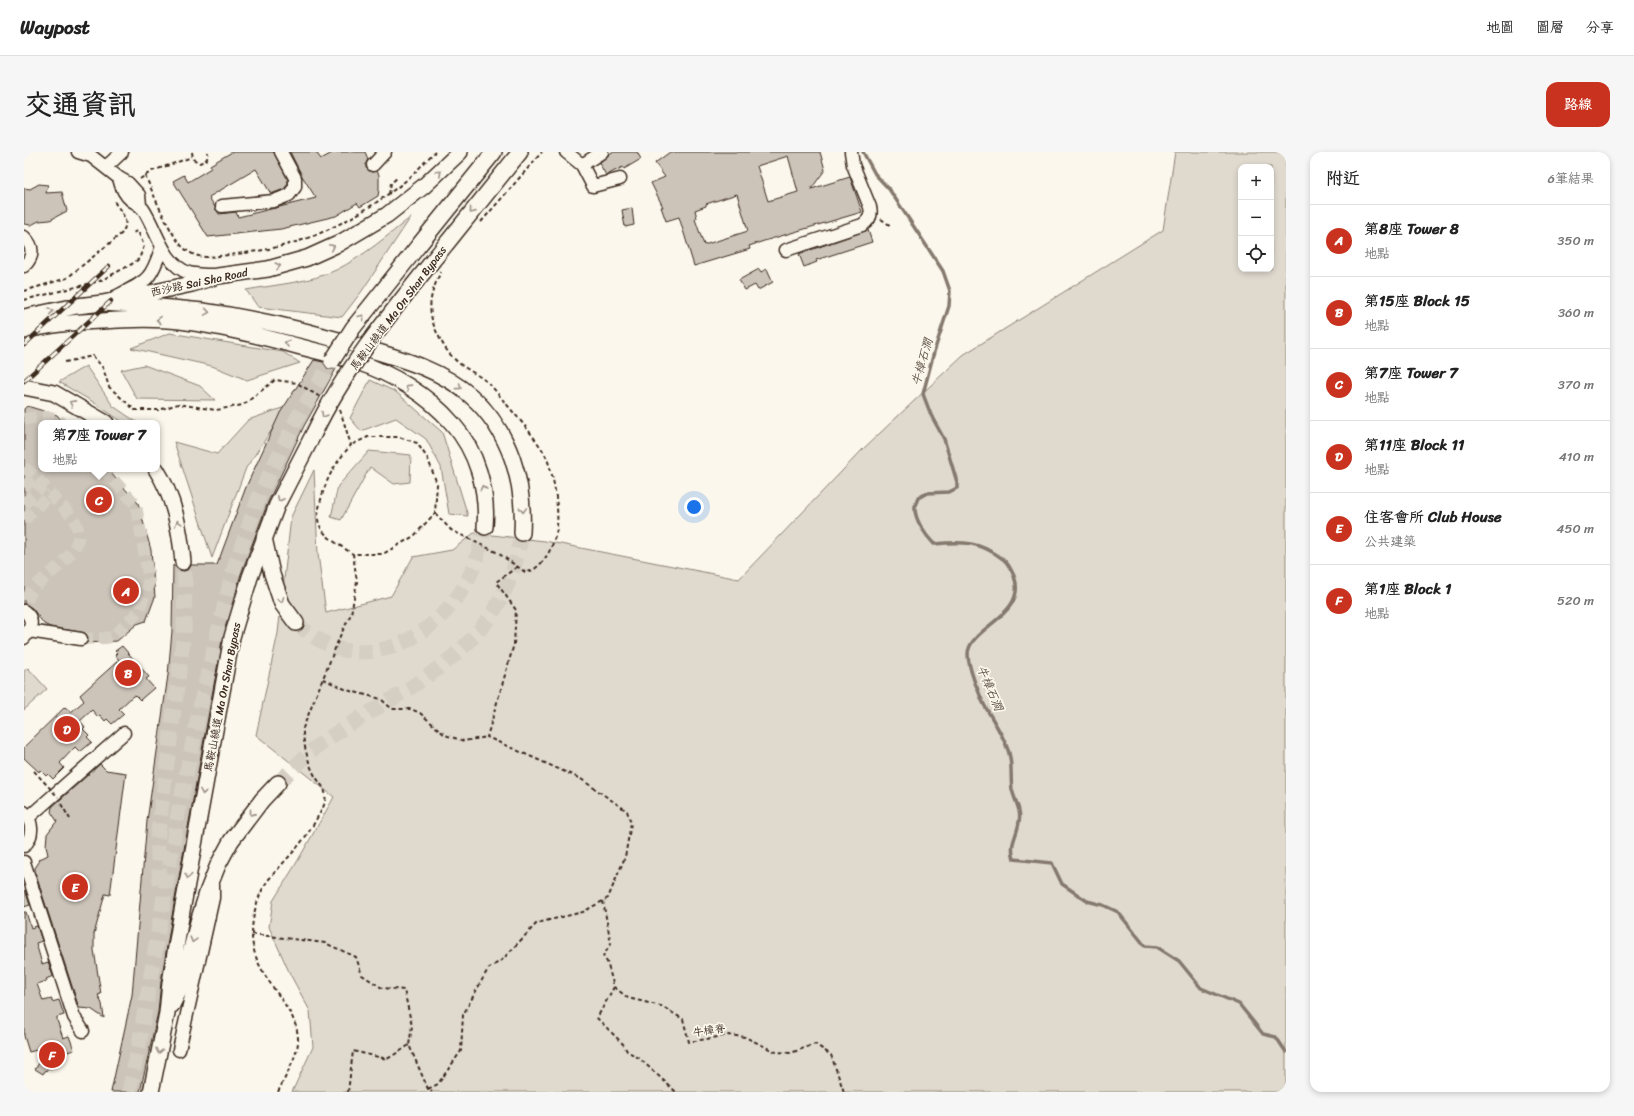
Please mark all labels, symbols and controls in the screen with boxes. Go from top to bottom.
text: Waypost [20,11,90,44]
text: 地圖 [1486,15,1514,40]
text: 圖層 [1536,15,1564,40]
text: 分享 [1586,15,1614,40]
text: 交通資訊 [24,80,136,129]
button: 路線 [1546,82,1610,127]
text: 附近 [1326,163,1360,193]
map controls [1238,164,1274,272]
button: + [1238,164,1274,200]
text: 6筆結果 [1548,167,1594,190]
one-way arrow [434,170,442,178]
button: − [1238,200,1274,236]
one-way arrow [470,207,477,214]
text: 第8座 Tower 8 [1364,216,1459,242]
text: A [1335,229,1343,252]
text: 350 m [1557,229,1594,252]
button: locate [1238,236,1274,272]
street label: 馬鞍山繞道 Ma On Shan Bypass [345,241,452,375]
text: 地點 [1364,242,1390,265]
one-way arrow [328,244,336,252]
one-way arrow [274,262,281,271]
street label: 西沙路 Sai Sha Road [149,263,251,302]
text: 第15座 Block 15 [1364,288,1470,314]
text: B [1335,301,1343,324]
text: 360 m [1558,301,1594,324]
one-way arrow [204,307,210,316]
one-way arrow [47,308,54,316]
one-way arrow [357,314,365,321]
text: 地點 [1364,314,1390,337]
one-way arrow [156,316,162,324]
water label: 牛樟石澗 [905,334,940,388]
one-way arrow [283,339,290,348]
text: 第7座 Tower 7 [1364,360,1458,386]
text: C [1335,373,1343,396]
text: 370 m [1558,373,1594,396]
one-way arrow [454,382,461,389]
one-way arrow [405,384,412,392]
text: 地點 [1364,386,1390,409]
one-way arrow [69,401,77,408]
one-way arrow [321,411,328,418]
popup [38,420,160,472]
text: 第7座 Tower 7 [52,422,146,448]
text: 第11座 Block 11 [1364,432,1464,458]
text: D [1335,445,1343,468]
text: 410 m [1559,445,1594,468]
text: 地點 [52,448,78,471]
text: 地點 [1364,458,1390,481]
pin: C [86,485,112,515]
one-way arrow [480,485,488,491]
one-way arrow [277,495,285,503]
your location [684,497,704,517]
text: 住客會所 Club House [1364,504,1502,530]
one-way arrow [519,507,527,513]
text: E [1335,517,1343,540]
text: 450 m [1556,517,1594,540]
one-way arrow [174,520,182,526]
text: 公共建築 [1364,530,1416,553]
pin: A [113,576,139,606]
text: 第1座 Block 1 [1364,576,1451,602]
text: F [1335,589,1343,612]
text: 520 m [1557,589,1594,612]
one-way arrow [276,596,285,603]
text: 地點 [1364,602,1390,625]
street label: 馬鞍山繞道 Ma On Shan Bypass [199,620,246,773]
pin: B [115,658,141,688]
water label: 牛樟石澗 [970,662,1010,716]
pin: D [54,714,80,744]
one-way arrow [200,789,208,796]
one-way arrow [250,808,257,815]
pin: E [62,872,88,902]
one-way arrow [184,873,193,879]
one-way arrow [189,936,198,943]
street label: 牛樟脊 [691,1019,727,1042]
pin: F [39,1040,65,1070]
one-way arrow [156,1048,164,1055]

